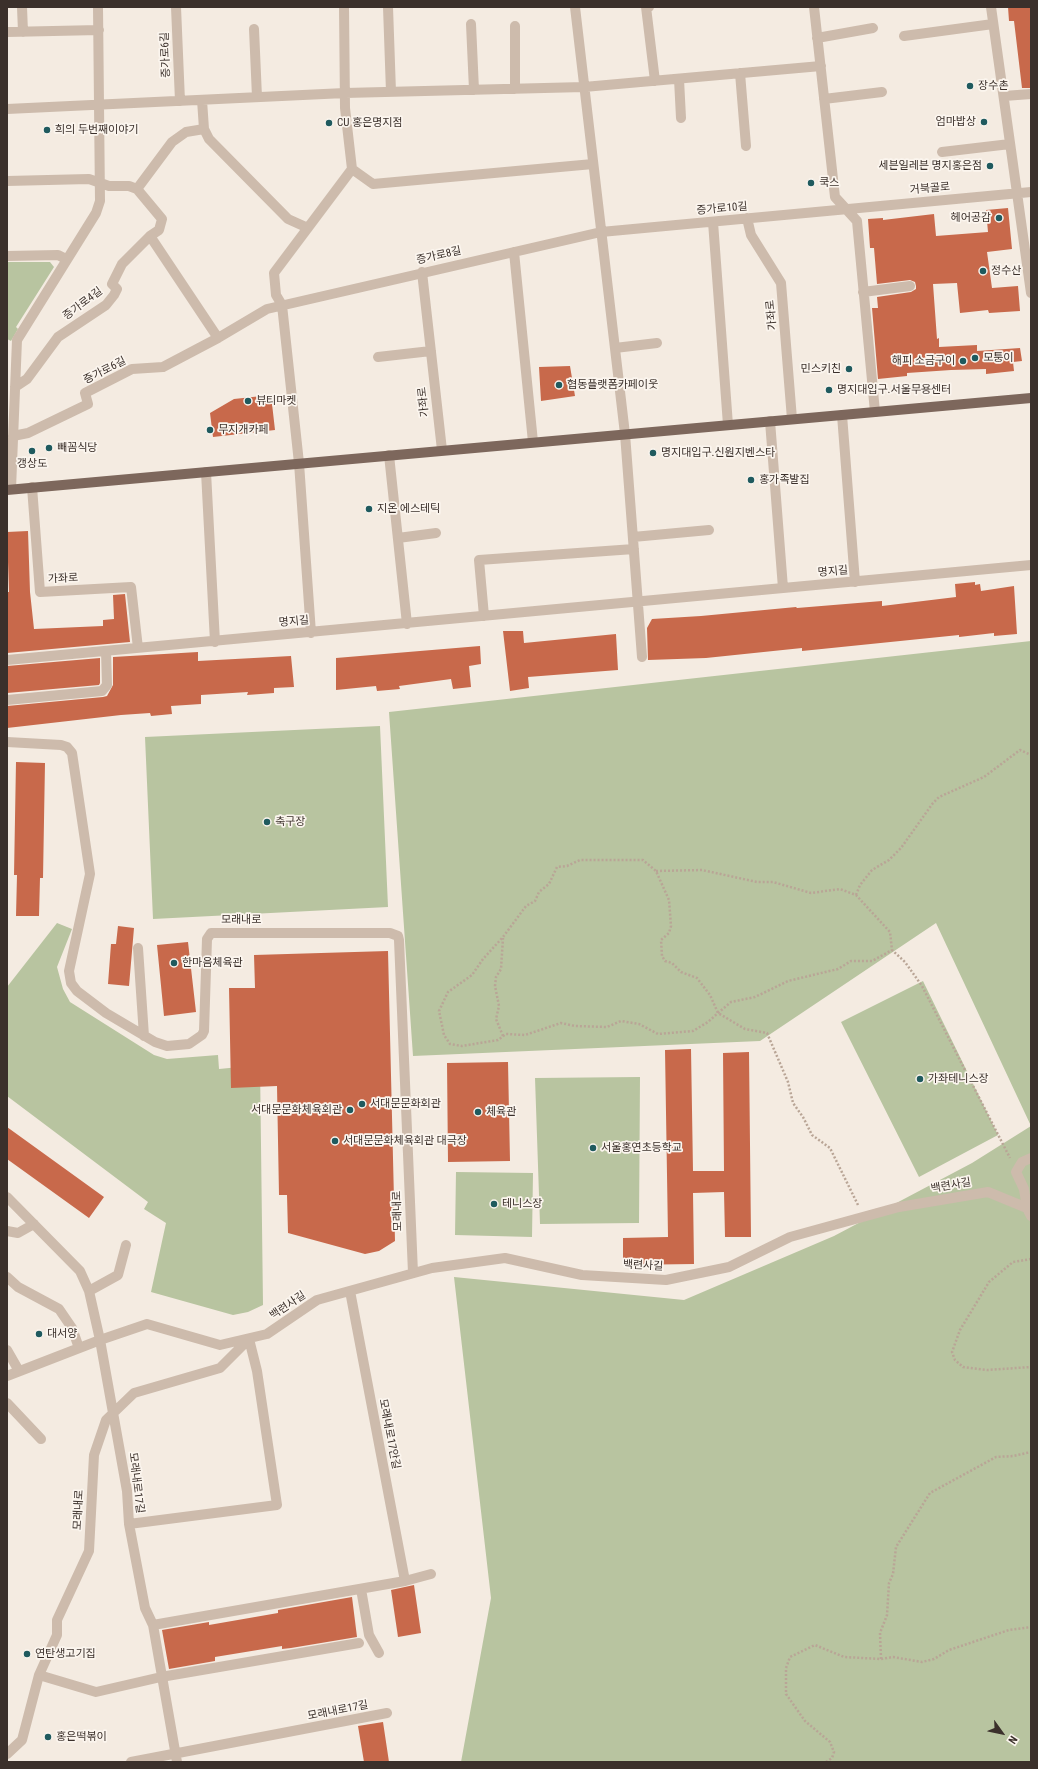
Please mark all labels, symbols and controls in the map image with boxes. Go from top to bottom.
street label: 증가로6길 [159,32,173,78]
place label: 장수촌 [978,79,1008,93]
marker: 장수촌 [965,81,975,91]
place label: 엄마밥상 [936,115,976,129]
place label: CU 홍은명지점 [337,116,403,130]
marker: 엄마밥상 [979,117,989,127]
marker: CU 홍은명지점 [324,118,334,128]
place label: 희의 두번째이야기 [55,123,138,137]
marker: 희의 두번째이야기 [42,125,52,135]
place label: 세븐일레븐 명지홍은점 [878,159,982,173]
marker: 세븐일레븐 명지홍은점 [985,161,995,171]
place label: 쿡스 [819,176,839,190]
marker: 쿡스 [806,178,816,188]
street label: 거북골로 [909,181,951,197]
street label: 증가로10길 [696,200,748,218]
place label: 헤어공감 [951,211,991,225]
marker: 헤어공감 [994,213,1004,223]
street label: 증가로8길 [415,244,463,268]
place label: 정수산 [991,264,1021,278]
marker: 정수산 [978,266,988,276]
street label: 증가로4길 [61,285,105,323]
street label: 가좌로 [764,299,780,331]
place label: 모퉁이 [983,351,1013,365]
marker: 모퉁이 [970,353,980,363]
place label: 해피 소금구이 [892,354,955,368]
street label: 증가로6길 [82,355,128,387]
marker: 해피 소금구이 [958,356,968,366]
place label: 민스키친 [801,362,841,376]
marker: 민스키친 [844,364,854,374]
place label: 협동플랫폼카페이웃 [567,378,658,392]
marker: 협동플랫폼카페이웃 [554,380,564,390]
place label: 명지대입구.서울무용센터 [837,383,951,397]
marker: 명지대입구.서울무용센터 [824,385,834,395]
street label: 가좌로 [416,386,432,418]
place label: 뷰티마켓 [256,394,296,408]
marker: 뷰티마켓 [243,396,253,406]
place label: 무지개카페 [218,423,269,437]
marker: 무지개카페 [205,425,215,435]
place label: 빼꼼식당 [57,441,97,455]
marker: 빼꼼식당 [44,443,54,453]
marker: 갱상도 [27,446,37,456]
place label: 명지대입구.신원지벤스타 [661,446,775,460]
marker: 명지대입구.신원지벤스타 [648,448,658,458]
place label: 갱상도 [17,457,47,471]
place label: 홍가족발집 [759,473,810,487]
marker: 홍가족발집 [746,475,756,485]
place label: 지온 에스테틱 [377,502,440,516]
marker: 지온 에스테틱 [364,504,374,514]
street label: 명지길 [817,564,849,580]
street label: 가좌로 [47,572,79,586]
street label: 명지길 [278,614,310,630]
place label: 축구장 [275,815,305,829]
marker: 축구장 [262,817,272,827]
street label: 모래내로 [221,913,261,927]
place label: 한마음체육관 [182,956,243,970]
marker: 한마음체육관 [169,958,179,968]
place label: 가좌테니스장 [928,1072,989,1086]
marker: 가좌테니스장 [915,1074,925,1084]
place label: 서대문문화회관 [370,1097,441,1111]
marker: 서대문문화회관 [357,1099,367,1109]
place label: 서대문문화체육회관 [251,1103,342,1117]
marker: 서대문문화체육회관 [345,1105,355,1115]
place label: 체육관 [486,1105,516,1119]
marker: 체육관 [473,1107,483,1117]
place label: 서대문문화체육회관 대극장 [343,1134,467,1148]
marker: 서대문문화체육회관 대극장 [330,1136,340,1146]
place label: 서울홍연초등학교 [601,1141,682,1155]
marker: 서울홍연초등학교 [588,1143,598,1153]
street label: 백련사길 [930,1176,972,1196]
street label: 모래내로 [391,1191,405,1231]
place label: 테니스장 [502,1197,542,1211]
marker: 테니스장 [489,1199,499,1209]
street label: 백련사길 [622,1258,664,1274]
street label: 백련사길 [268,1289,308,1323]
place label: 대서양 [47,1327,77,1341]
marker: 대서양 [34,1329,44,1339]
street label: 모래내로17안길 [376,1398,402,1470]
street label: 모래내로17길 [126,1452,146,1514]
street label: 모래내로 [71,1489,87,1531]
place label: 연탄생고기집 [35,1647,96,1661]
marker: 연탄생고기집 [22,1649,32,1659]
street label: 모래내로17길 [307,1699,369,1723]
north arrow [982,1713,1022,1753]
place label: 홍은떡볶이 [56,1730,107,1744]
marker: 홍은떡볶이 [43,1732,53,1742]
text: N [1005,1733,1020,1746]

